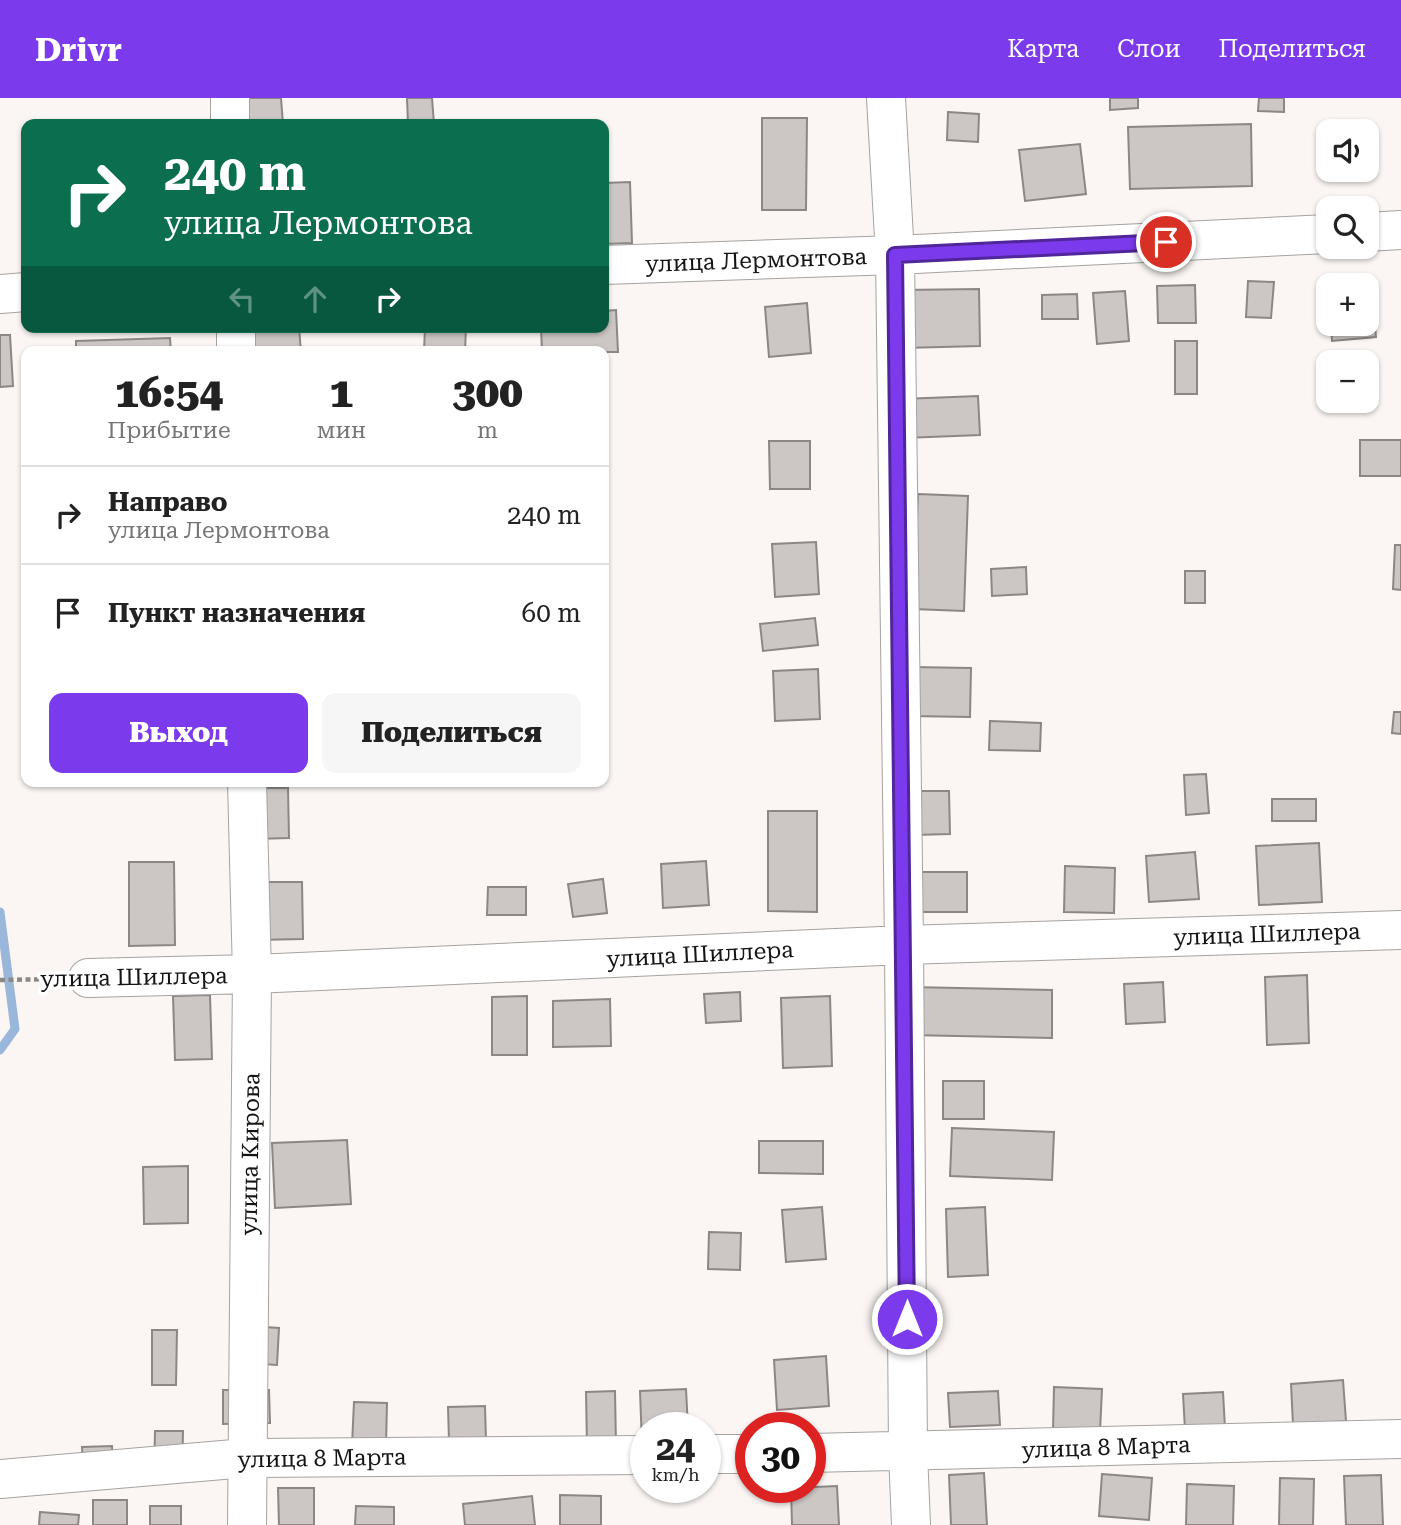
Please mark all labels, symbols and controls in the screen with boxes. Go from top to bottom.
text: Drivr [35,30,122,69]
text: Карта [1007,35,1079,63]
text: Слои [1117,35,1180,63]
text: Поделиться [1218,35,1366,63]
map controls [1316,119,1379,413]
button: sound [1316,119,1379,182]
text: 240 m [164,145,306,202]
icon: right [49,147,140,238]
button: search [1316,196,1379,259]
text: улица Лермонтова [164,204,473,242]
pin [1136,212,1196,272]
icon: arrive [1147,223,1185,261]
street label: улица Лермонтова [645,243,868,278]
button: + [1316,273,1379,336]
icon: left [223,280,261,318]
icon: ahead [296,280,334,318]
icon: right [369,280,407,318]
button: − [1316,350,1379,413]
text: 16:54 [115,368,223,417]
text: 1 [330,368,353,417]
text: 300 [452,368,523,417]
text: Прибытие [107,417,231,444]
text: мин [317,417,366,444]
text: m [477,417,498,444]
text: Направо [108,487,228,517]
icon: right [49,496,87,534]
text: 240 m [507,500,581,530]
text: улица Лермонтова [108,517,330,544]
icon: arrive [49,594,87,632]
text: Пункт назначения [108,598,365,628]
text: 60 m [522,598,581,628]
button: Выход [49,693,308,773]
button: Поделиться [322,693,581,773]
street label: улица Шиллера [1173,918,1362,951]
street label: улица Шиллера [606,936,795,973]
street label: улица Шиллера [40,962,228,993]
street label: улица Кирова [236,1072,265,1236]
position arrow [870,1282,944,1356]
speed limit sign: 30 [735,1412,826,1503]
text: 24 [656,1428,695,1469]
street label: улица 8 Марта [1021,1431,1191,1464]
street label: улица 8 Марта [237,1444,407,1473]
text: km/h [651,1464,700,1485]

